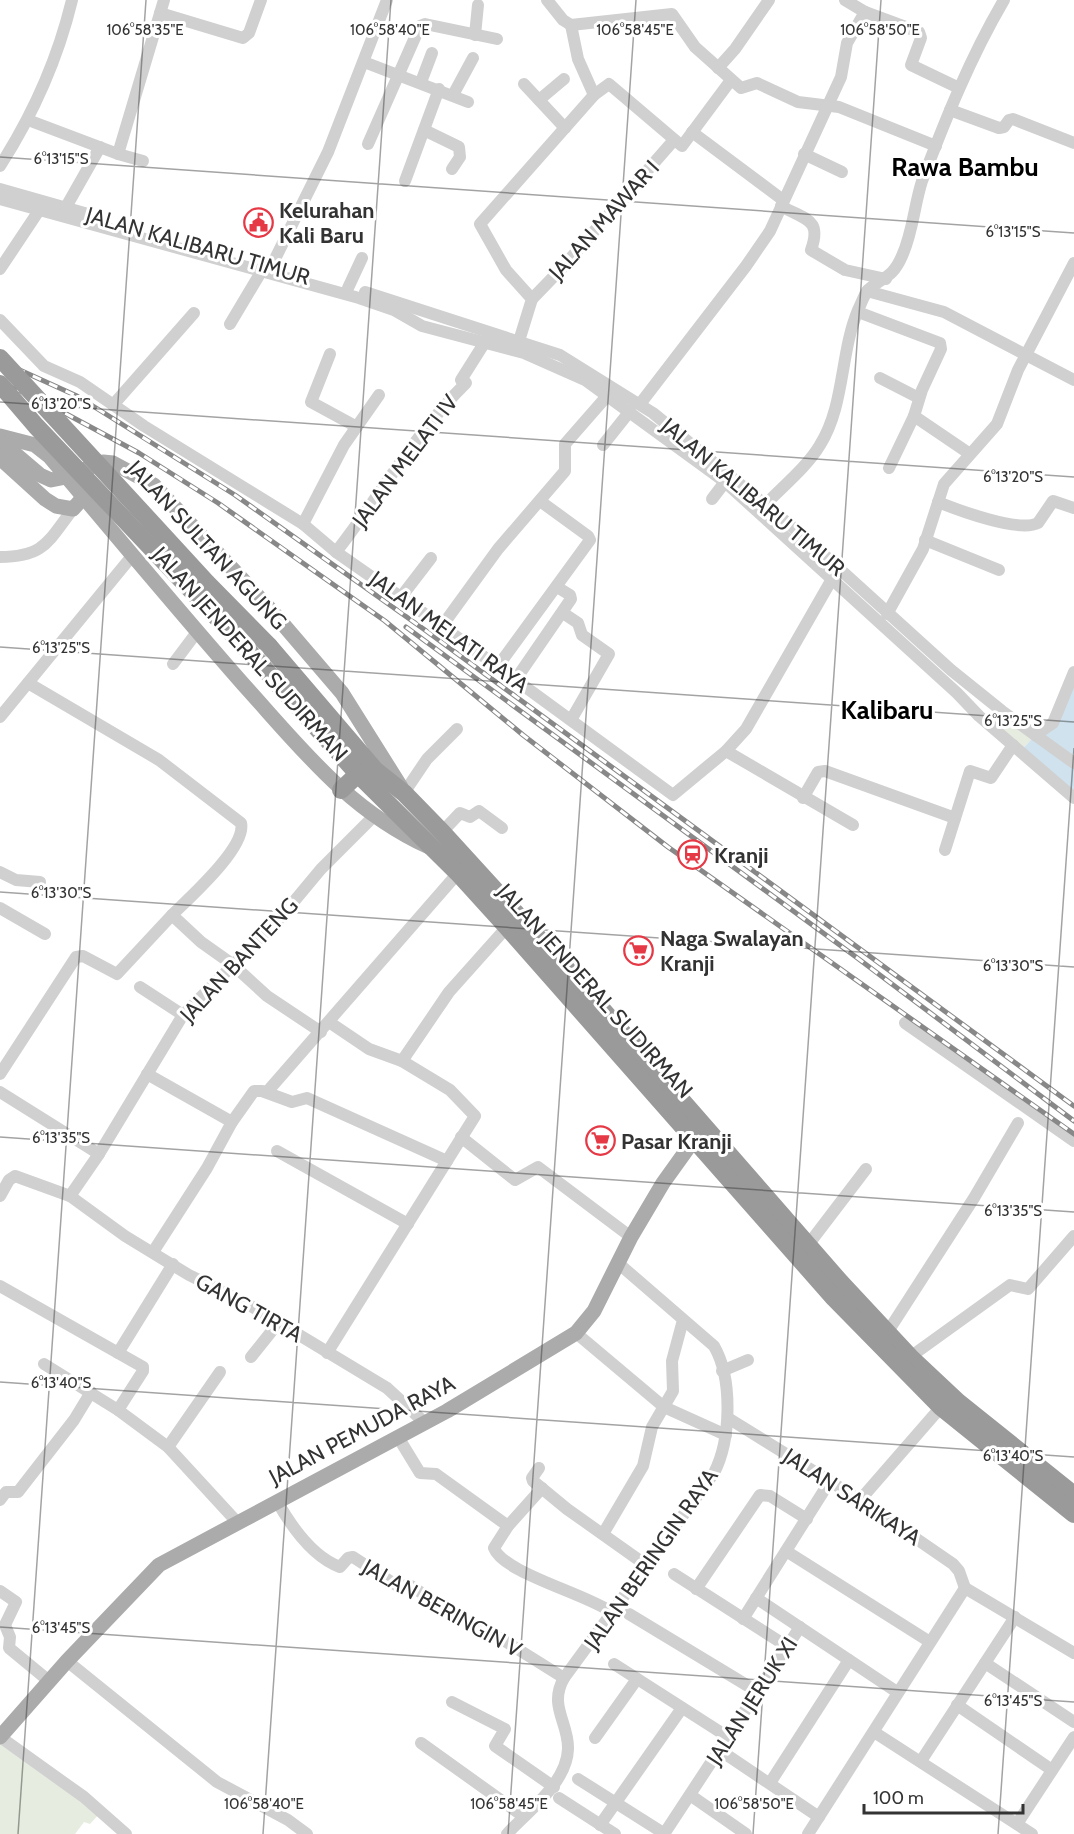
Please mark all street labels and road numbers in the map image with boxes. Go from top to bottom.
street label: JALAN MAWAR I [542,154,665,286]
street label: JALAN KALIBARU TIMUR [82,201,313,291]
street label: JALAN MELATI IV [346,389,464,533]
street label: JALAN KALIBARU TIMUR [655,412,850,582]
street label: JALAN SULTAN AGUNG [121,454,292,635]
street label: JALAN JENDERAL SUDIRMAN [146,541,353,767]
street label: JALAN MELATI RAYA [363,565,534,699]
street label: JALAN JENDERAL SUDIRMAN [491,878,698,1104]
street label: JALAN BANTENG [174,892,304,1029]
street label: GANG TIRTA [191,1268,308,1349]
street label: JALAN PEMUDA RAYA [263,1369,460,1491]
street label: JALAN SARIKAYA [777,1442,926,1552]
street label: JALAN BERINGIN RAYA [578,1463,724,1656]
street label: JALAN BERINGIN V [357,1553,527,1663]
street label: JALAN JERUK XI [700,1632,803,1771]

